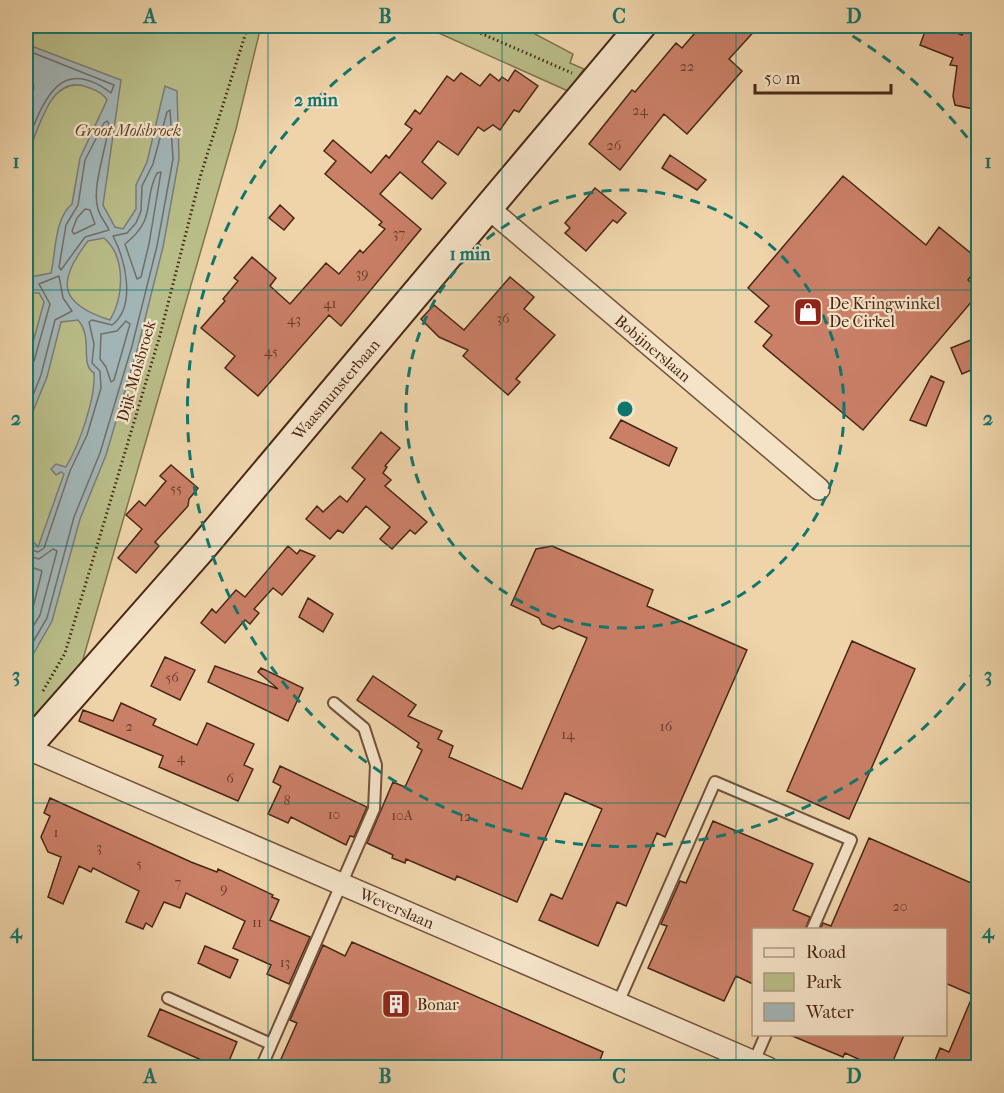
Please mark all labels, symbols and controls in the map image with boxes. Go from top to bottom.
text: A [142,5,158,28]
text: B [378,5,392,28]
text: C [612,5,626,28]
text: D [846,5,862,28]
scale bar [755,57,892,95]
house number: 22 [680,58,694,75]
text: 50 m [764,68,801,89]
text: 2 min [294,90,338,111]
house number: 24 [632,102,648,119]
park label: Groot Molsbroek [75,121,181,140]
house number: 26 [607,137,622,154]
text: 1 [12,150,20,173]
text: 1 [984,150,992,173]
house number: 37 [393,225,405,242]
text: 1 min [449,244,491,265]
house number: 39 [355,265,369,282]
place label: De Kringwinkel De Cirkel [829,294,941,331]
house number: 41 [323,295,337,312]
shop icon: De Kringwinkel De Cirkel [792,296,824,328]
house number: 36 [496,310,510,327]
house number: 43 [287,311,301,328]
street label: Bobijnerslaan [611,311,696,386]
street label: Dijk Molsbroek [112,317,160,424]
street label: Waasmunsterbaan [287,334,384,444]
house number: 45 [264,343,278,360]
centre of rings [615,399,635,419]
text: 2 [11,407,21,430]
text: 2 [983,407,993,430]
house number: 55 [170,480,182,497]
text: 3 [12,664,20,687]
text: 3 [984,664,992,687]
house number: 56 [165,669,179,686]
house number: 2 [125,718,133,735]
house number: 16 [660,718,673,735]
house number: 14 [561,726,575,743]
house number: 4 [177,749,186,766]
house number: 6 [226,770,234,787]
house number: 8 [283,792,291,809]
house number: 10 [328,806,340,823]
house number: 10A [391,807,414,824]
house number: 12 [459,808,471,825]
house number: 1 [54,824,59,841]
house number: 3 [96,839,102,856]
house number: 5 [136,855,142,872]
house number: 7 [175,874,182,891]
house number: 9 [220,880,228,897]
street label: Weverslaan [356,883,438,933]
house number: 20 [893,898,907,915]
house number: 11 [252,914,262,931]
text: 4 [9,920,23,944]
text: 4 [981,920,995,944]
legend [752,928,947,1036]
text: Road [806,942,846,963]
house number: 13 [280,954,290,971]
text: Park [806,972,843,993]
building icon: Bonar [380,988,412,1020]
place label: Bonar [417,995,459,1014]
text: Water [805,1002,854,1023]
text: A [142,1065,158,1088]
text: B [378,1065,392,1088]
text: C [612,1065,626,1088]
text: D [846,1065,862,1088]

